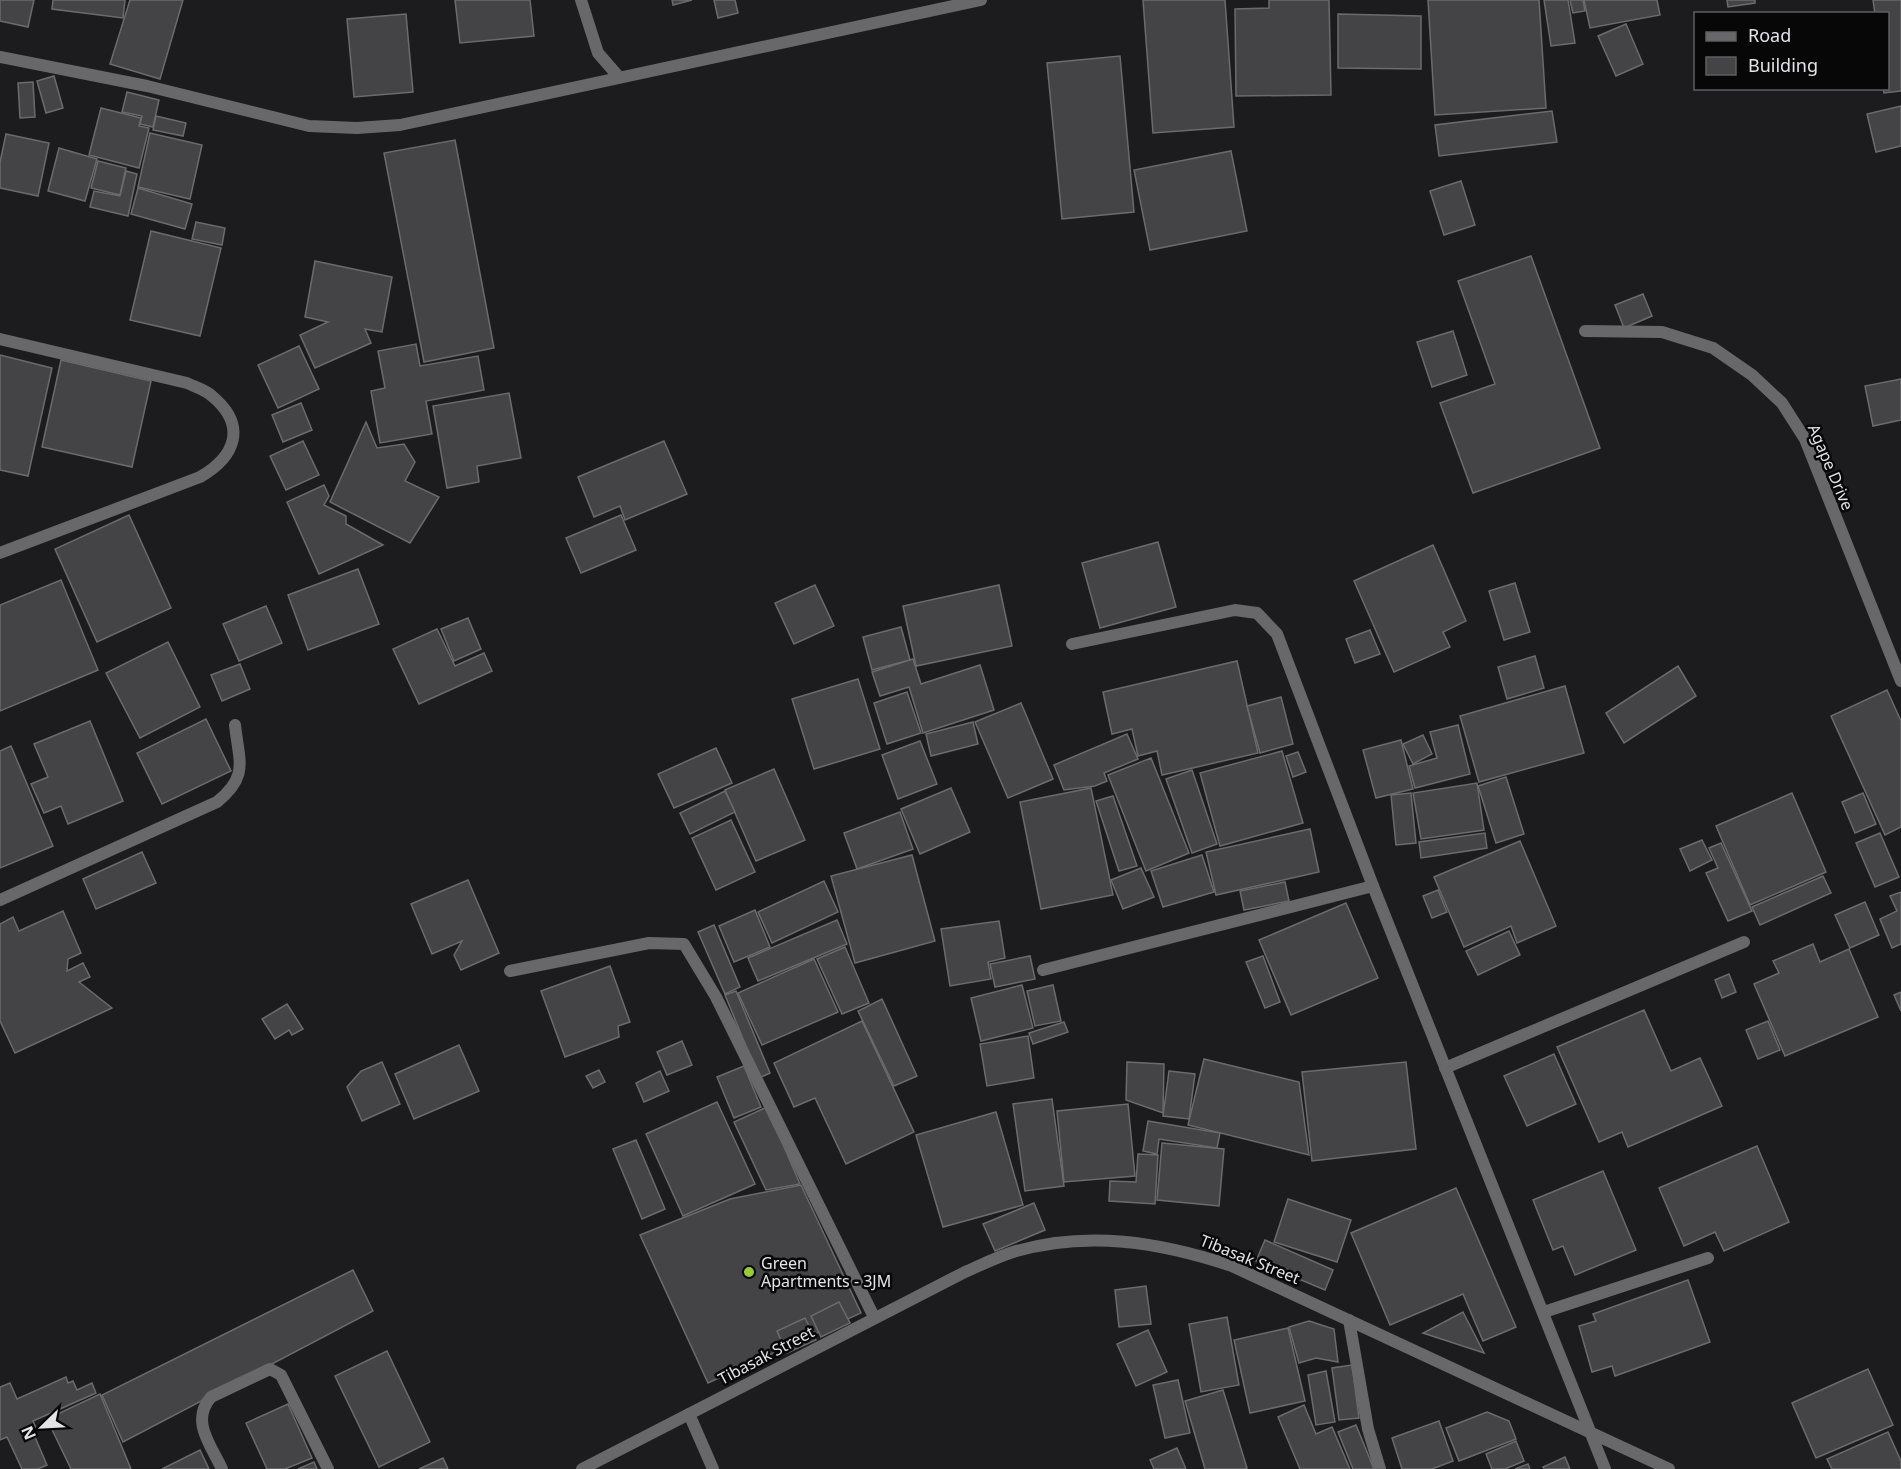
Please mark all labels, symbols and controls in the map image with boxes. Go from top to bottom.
legend [1694,12,1889,90]
text: Road [1748,23,1791,47]
text: Building [1748,53,1818,77]
street label: Agape Drive [1803,421,1859,513]
street label: Tibasak Street [1197,1229,1303,1289]
place label: Green Apartments - 3JM [761,1252,891,1292]
marker: Green Apartments - 3JM [742,1265,756,1279]
street label: Tibasak Street [714,1320,818,1390]
north arrow [12,1397,72,1457]
text: N [16,1423,41,1444]

